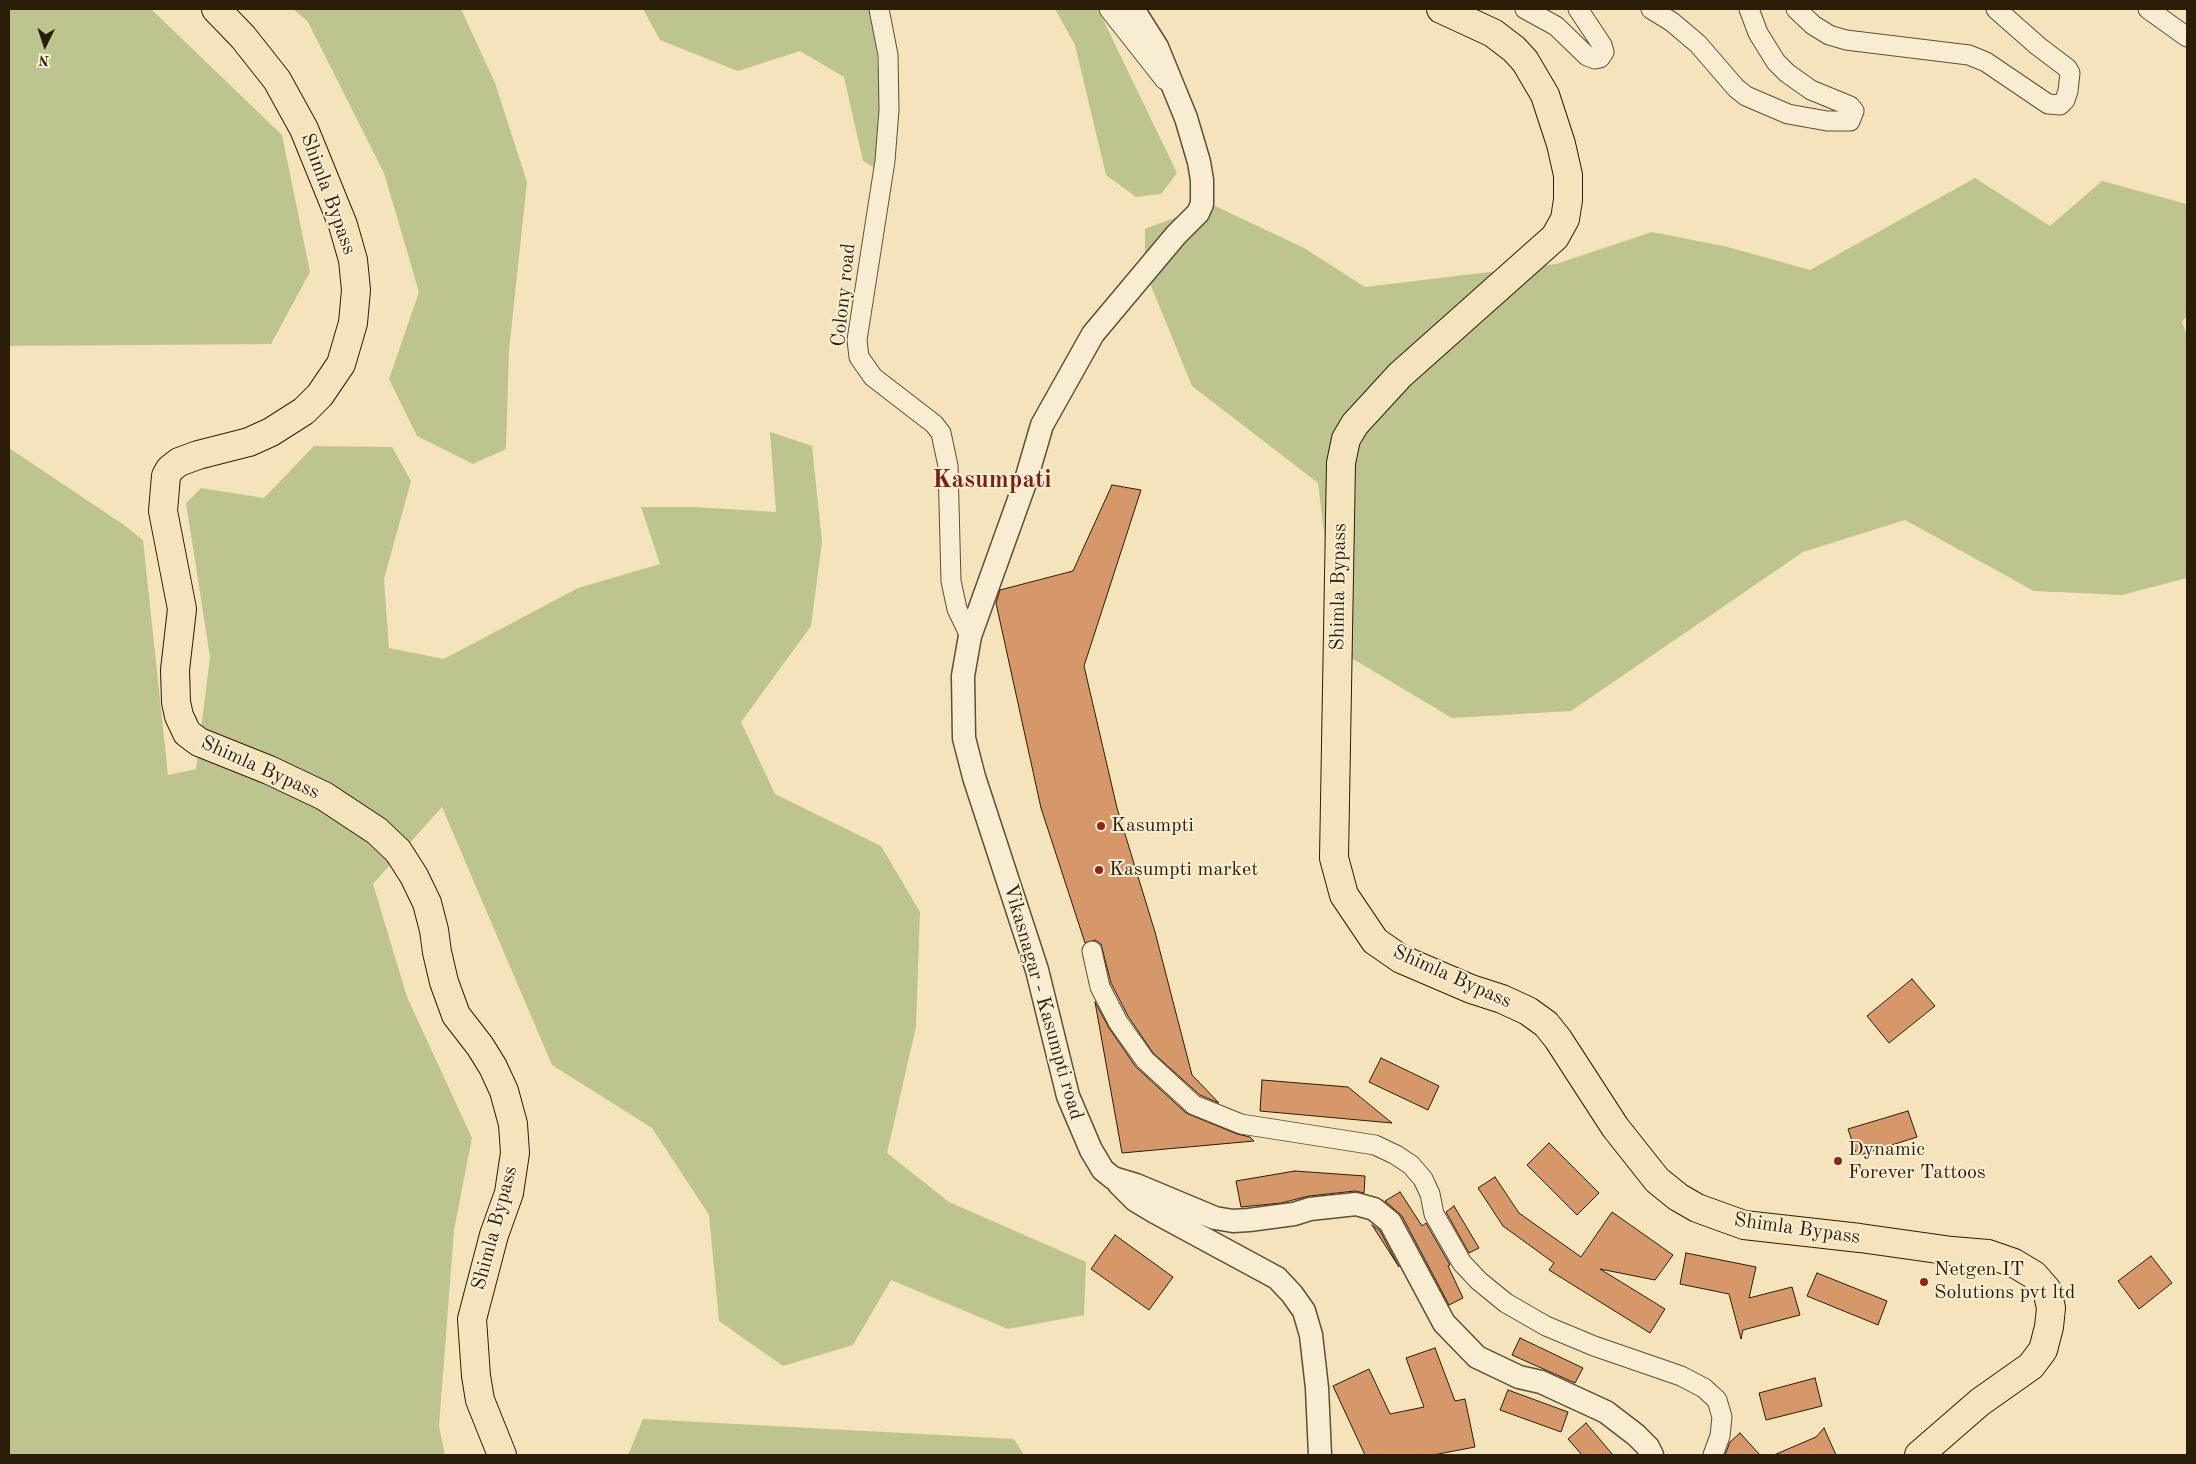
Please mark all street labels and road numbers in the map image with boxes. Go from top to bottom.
street label: Shimla Bypass [295,130,361,258]
street label: Colony road [827,242,861,348]
street label: Shimla Bypass [1326,523,1352,651]
street label: Shimla Bypass [197,731,323,805]
street label: Vikasnagar - Kasumpti road [998,881,1088,1123]
street label: Shimla Bypass [1389,940,1515,1014]
street label: Shimla Bypass [467,1163,523,1293]
street label: Shimla Bypass [1732,1208,1862,1250]

